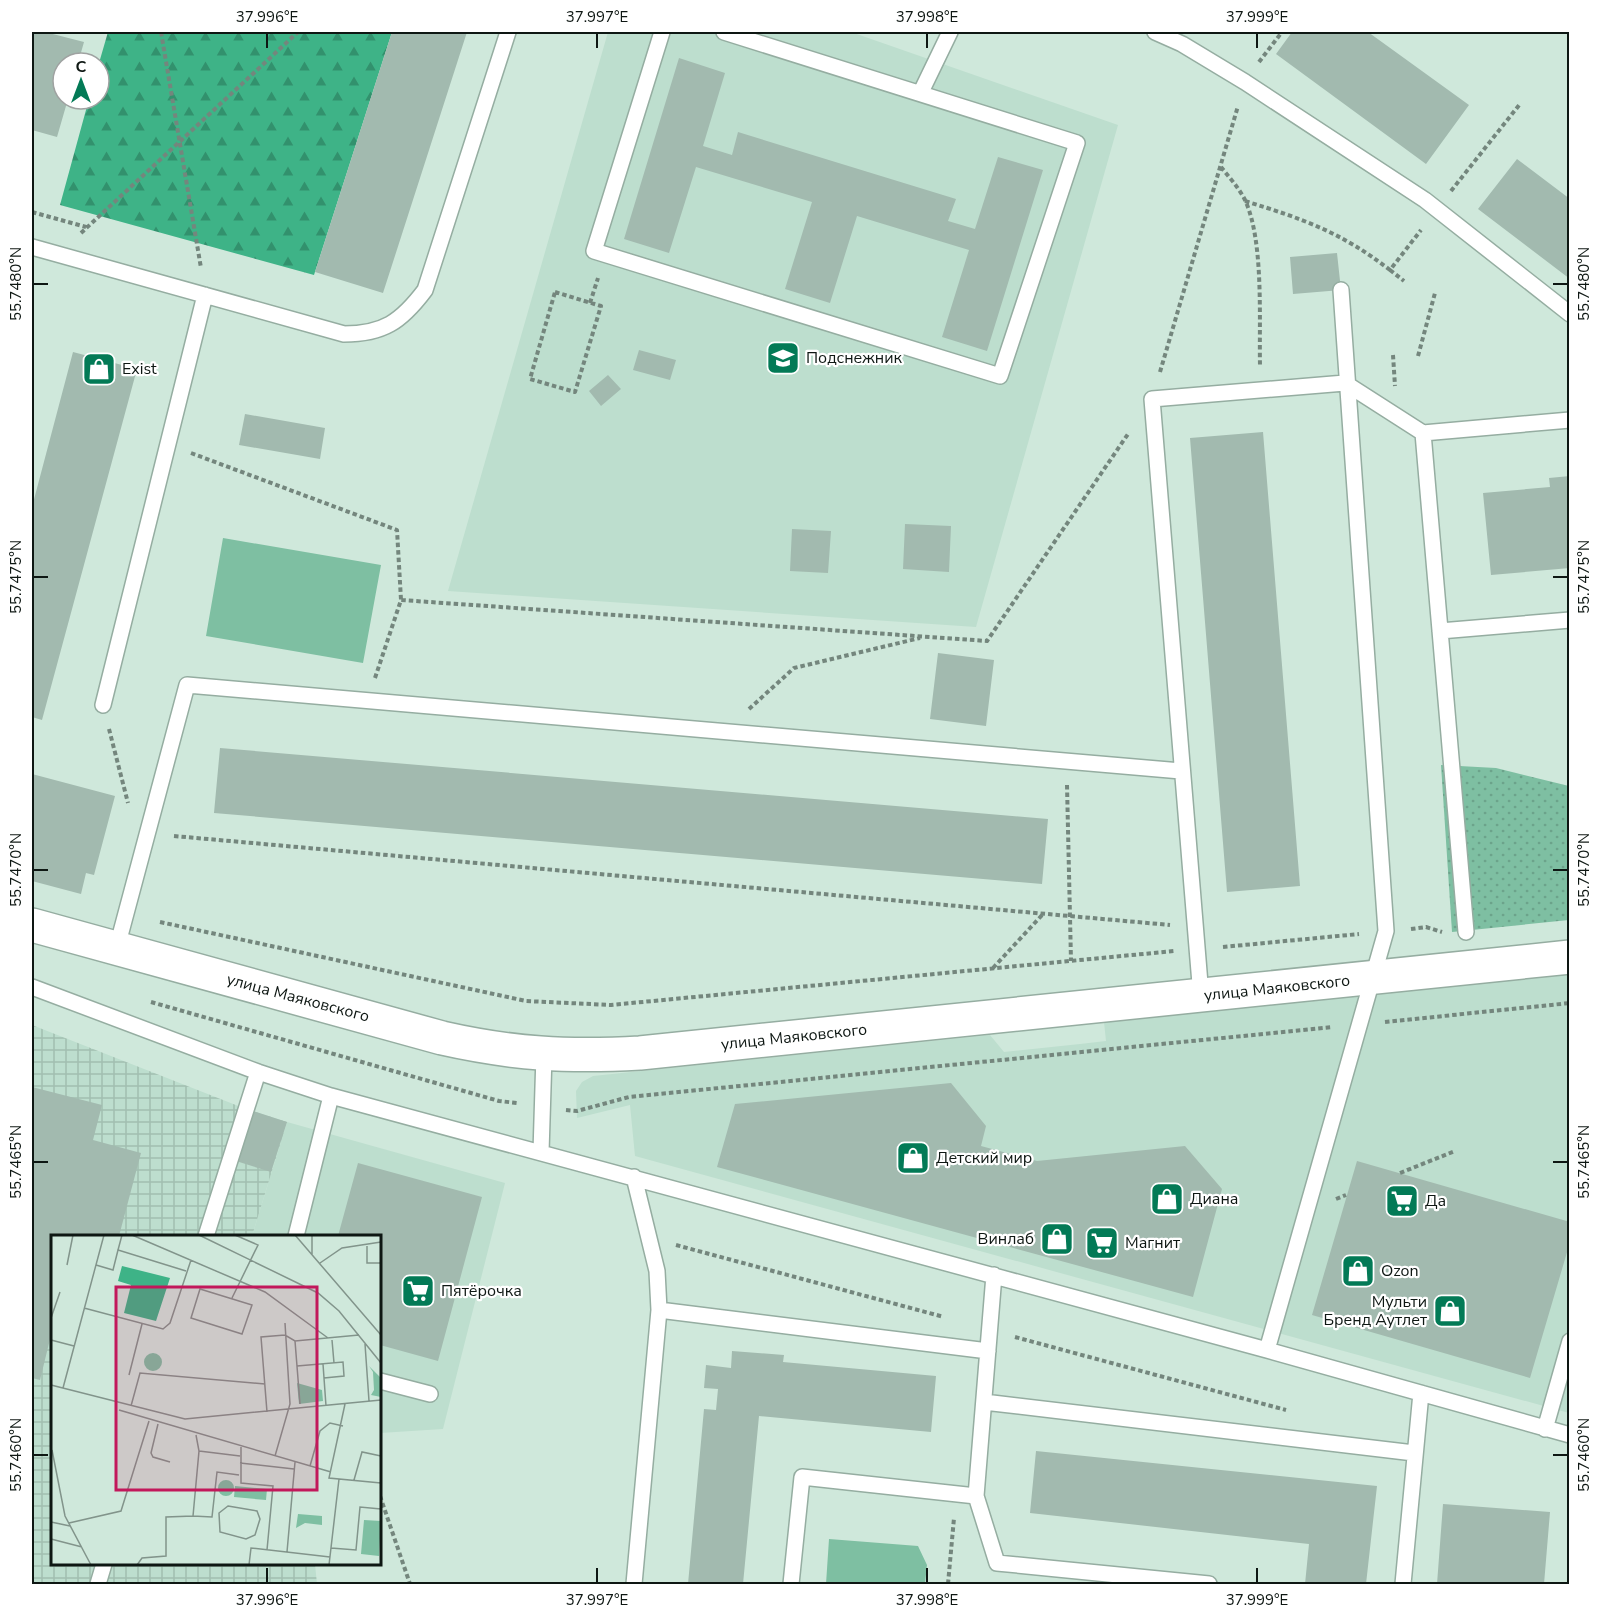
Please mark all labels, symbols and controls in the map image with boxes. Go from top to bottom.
text: 37.996°E [236,7,298,27]
text: 37.997°E [566,7,628,27]
text: 37.998°E [896,7,958,27]
text: 37.999°E [1226,7,1288,27]
north arrow [51,51,111,111]
text: С [76,56,87,78]
text: 55.7480°N [6,247,26,321]
text: 55.7480°N [1574,247,1594,321]
school or university icon: Подснежник [765,340,801,376]
place label: Подснежник [806,347,903,369]
shop icon: Exist [81,351,117,387]
place label: Exist [122,358,157,380]
text: 55.7475°N [6,540,26,614]
text: 55.7475°N [1574,540,1594,614]
text: 55.7470°N [6,833,26,907]
text: 55.7470°N [1574,833,1594,907]
street label: улица Маяковского [224,968,372,1028]
street label: улица Маяковского [1203,969,1351,1007]
street label: улица Маяковского [720,1018,868,1056]
text: 55.7465°N [6,1125,26,1199]
text: 55.7465°N [1574,1125,1594,1199]
shop icon: Детский мир [895,1140,931,1176]
place label: Детский мир [936,1147,1032,1169]
shop icon: Диана [1149,1181,1185,1217]
supermarket icon: Да [1384,1183,1420,1219]
place label: Диана [1190,1188,1238,1210]
place label: Да [1425,1190,1446,1212]
shop icon: Винлаб [1039,1221,1075,1257]
supermarket icon: Магнит [1084,1225,1120,1261]
place label: Винлаб [978,1228,1034,1250]
place label: Магнит [1125,1232,1181,1254]
inset map [51,1235,381,1565]
shop icon: Ozon [1340,1253,1376,1289]
place label: Ozon [1381,1260,1419,1282]
supermarket icon: Пятёрочка [400,1273,436,1309]
place label: Пятёрочка [441,1280,522,1302]
place label: Мульти Бренд Аутлет [1324,1291,1428,1331]
shop icon: Мульти Бренд Аутлет [1432,1293,1468,1329]
text: 55.7460°N [6,1418,26,1492]
text: 55.7460°N [1574,1418,1594,1492]
text: 37.996°E [236,1590,298,1610]
text: 37.997°E [566,1590,628,1610]
text: 37.998°E [896,1590,958,1610]
text: 37.999°E [1226,1590,1288,1610]

